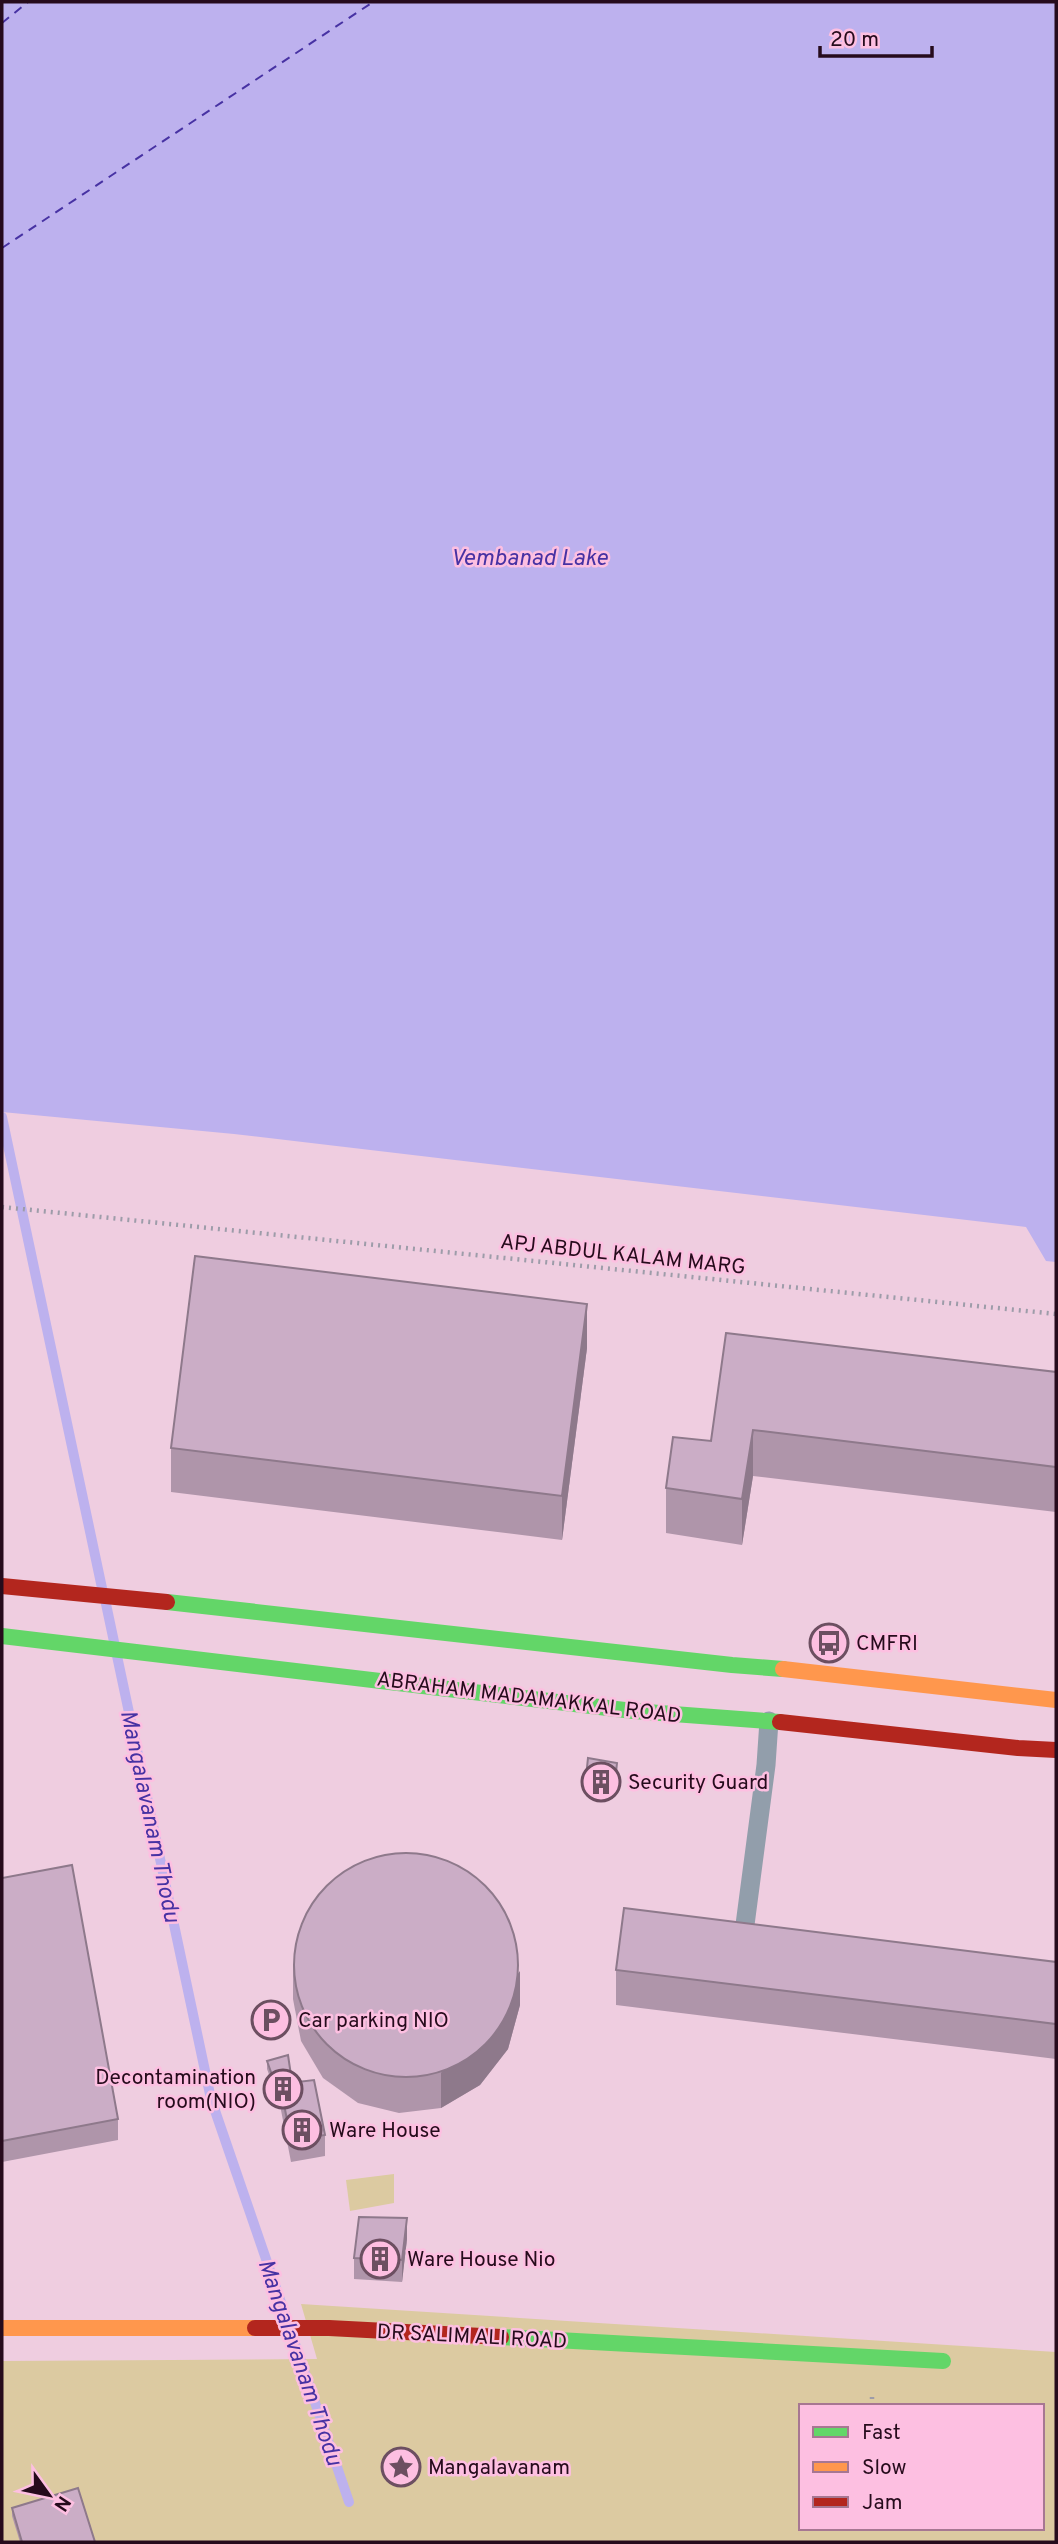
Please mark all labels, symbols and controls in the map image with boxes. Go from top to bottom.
scale bar [820,14,932,58]
text: 20 m [830,27,879,54]
water label: Vembanad Lake [450,545,609,574]
street label: APJ ABDUL KALAM MARG [499,1229,747,1282]
bus stop icon: CMFRI [808,1622,850,1664]
place label: CMFRI [856,1631,918,1658]
street label: ABRAHAM MADAMAKKAL ROAD [375,1666,683,1731]
water label: Mangalavanam Thodu [112,1708,185,1926]
building icon: Security Guard [580,1761,622,1803]
place label: Security Guard [628,1770,768,1797]
parking icon: Car parking NIO [250,1999,292,2041]
place label: Car parking NIO [298,2008,449,2035]
place label: Decontamination room(NIO) [95,2065,256,2116]
building icon: Decontamination room(NIO) [262,2068,304,2110]
building icon: Ware House [281,2109,323,2151]
place label: Ware House [329,2118,441,2145]
building icon: Ware House Nio [359,2238,401,2280]
place label: Ware House Nio [407,2247,555,2274]
water label: Mangalavanam Thodu [250,2256,348,2470]
street label: DR SALIM ALI ROAD [376,2319,568,2356]
legend [799,2404,1044,2530]
text: Fast [862,2420,901,2447]
place icon: Mangalavanam [380,2446,422,2488]
place label: Mangalavanam [428,2455,570,2482]
text: Slow [862,2455,907,2482]
north arrow [14,2460,84,2530]
text: Jam [862,2490,903,2517]
text: N [48,2491,75,2515]

